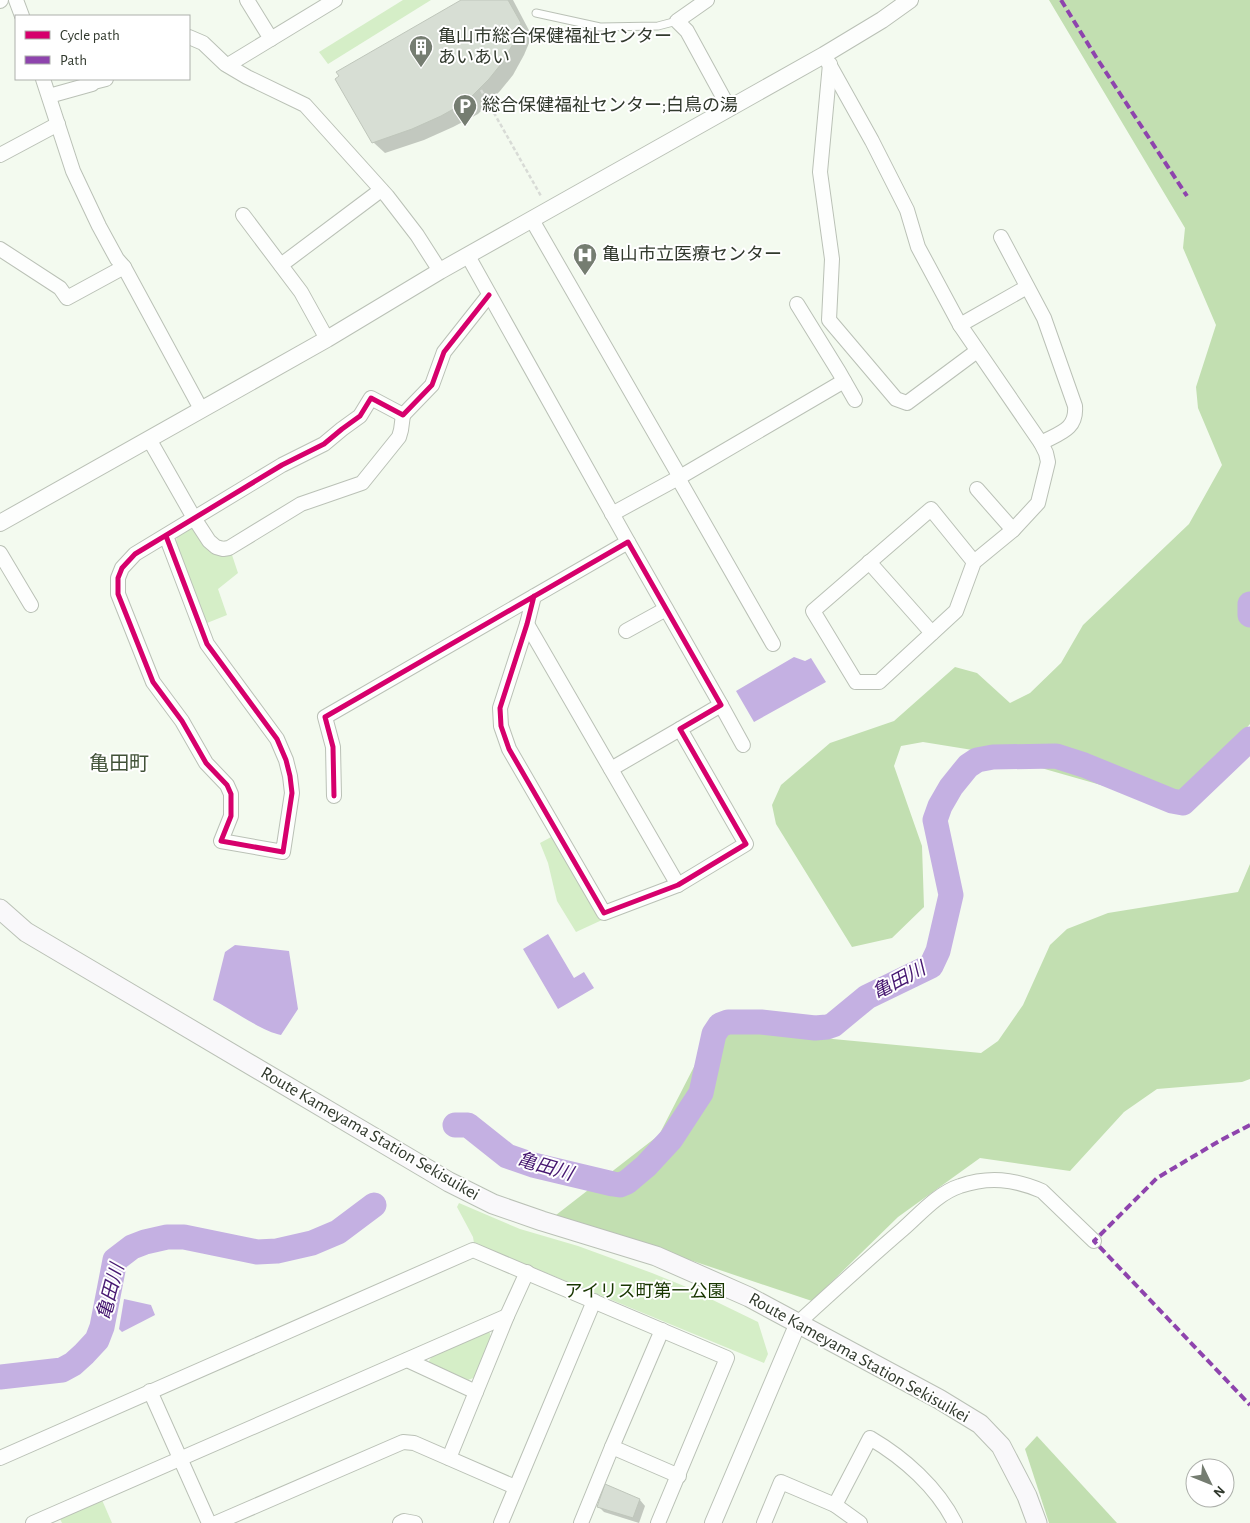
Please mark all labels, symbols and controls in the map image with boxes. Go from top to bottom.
legend [15,15,190,80]
place label: 亀山市総合保健福祉センター あいあい [438,26,672,67]
text: Cycle path [60,28,120,43]
building icon: 亀山市総合保健福祉センター あいあい [408,34,434,68]
text: Path [60,53,87,68]
parking icon: 総合保健福祉センター;白鳥の湯 [452,93,478,127]
place label: 総合保健福祉センター;白鳥の湯 [482,95,738,115]
hospital icon: 亀山市立医療センター [572,242,598,276]
place label: 亀山市立医療センター [602,244,782,264]
district label: 亀田町 [89,752,149,774]
water label: 亀田川 [869,957,930,1003]
street label: Route Kameyama Station Sekisuikei [258,1064,482,1204]
water label: 亀田川 [515,1149,577,1185]
water label: 亀田川 [93,1260,128,1322]
park label: アイリス町第一公園 [564,1281,726,1301]
street label: Route Kameyama Station Sekisuikei [746,1290,972,1426]
north arrow [1185,1458,1235,1508]
text: N [1210,1483,1227,1500]

